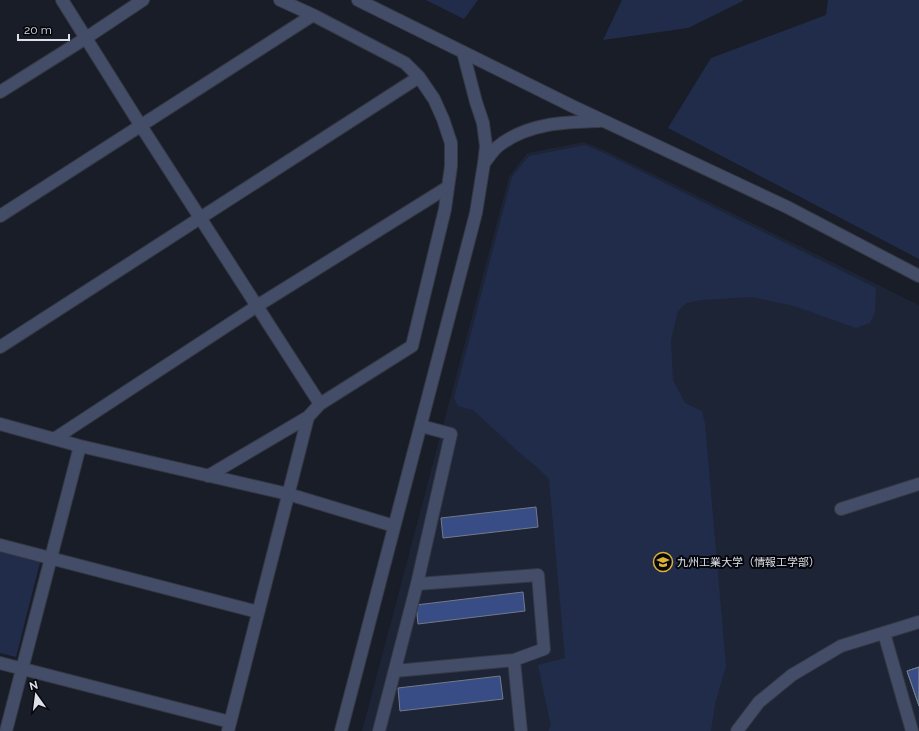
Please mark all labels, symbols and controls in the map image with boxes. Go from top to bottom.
scale bar [18,16,69,42]
text: 20 m [24,23,52,37]
school or university icon: 九州工業大学（情報工学部） [652,551,674,573]
place label: 九州工業大学（情報工学部） [677,556,820,569]
north arrow [16,675,56,715]
text: N [28,678,39,693]

